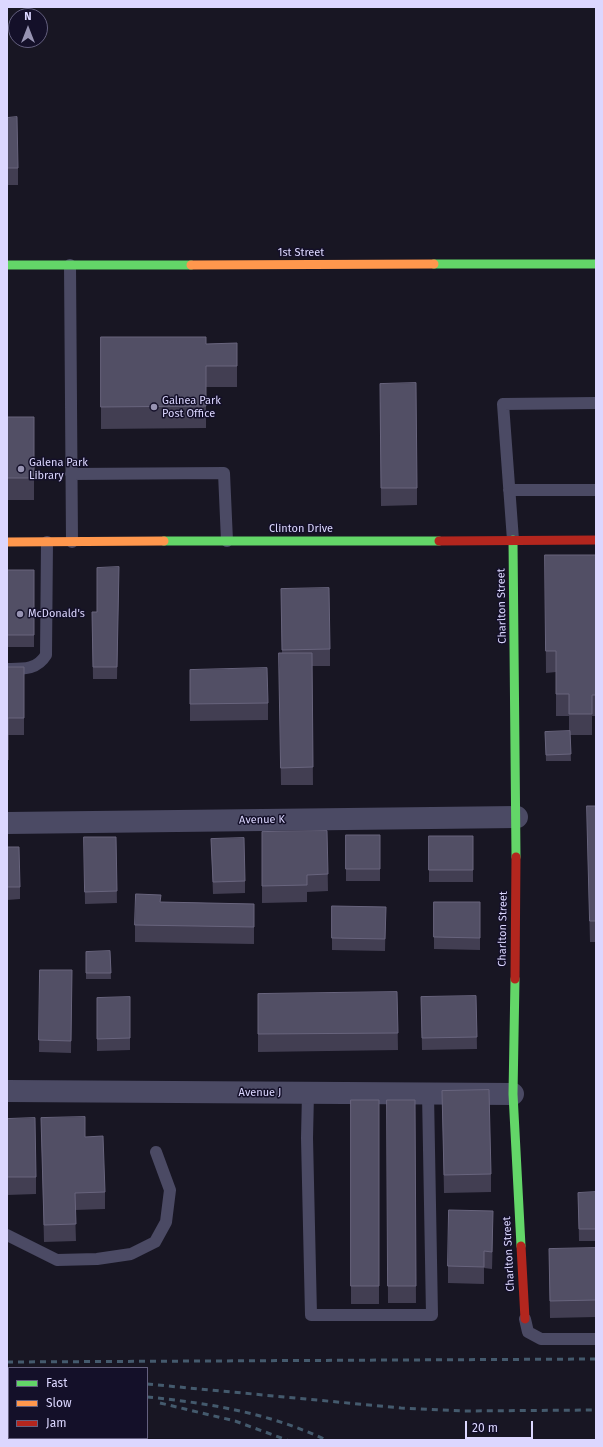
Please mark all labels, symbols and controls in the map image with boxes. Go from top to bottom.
north arrow [8,8,48,48]
text: N [24,10,32,23]
street label: 1st Street [278,246,324,260]
place label: Galnea Park Post Office [162,394,221,420]
marker: Galnea Park Post Office [149,402,159,412]
place label: Galena Park Library [29,456,88,482]
marker: Galena Park Library [16,464,26,474]
street label: Clinton Drive [269,522,333,536]
street label: Charlton Street [495,568,509,644]
place label: McDonald's [28,607,85,621]
marker: McDonald's [15,609,25,619]
street label: Avenue K [239,813,285,827]
street label: Charlton Street [496,891,510,967]
street label: Avenue J [239,1086,281,1100]
street label: Charlton Street [500,1216,518,1292]
legend [8,1367,148,1439]
text: Fast [46,1376,68,1390]
text: Slow [46,1396,72,1410]
scale bar [467,1413,535,1439]
text: Jam [46,1416,66,1430]
text: 20 m [472,1421,498,1435]

